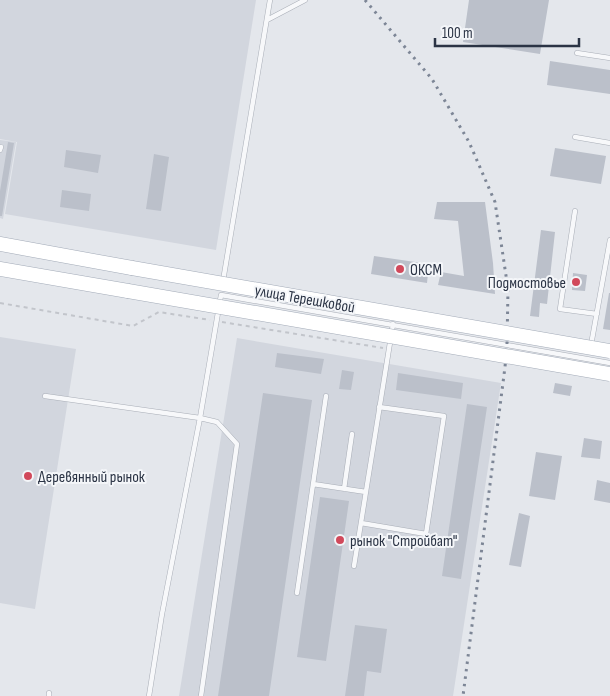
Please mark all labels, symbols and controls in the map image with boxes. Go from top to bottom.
scale bar [435,15,579,47]
text: 100 m [442,24,473,43]
place label: ОКСМ [410,261,442,280]
marker: ОКСМ [394,263,406,275]
place label: Подмостовье [488,274,566,293]
marker: Подмостовье [570,276,582,288]
street label: улица Терешковой [253,281,356,318]
place label: Деревянный рынок [38,468,146,487]
marker: Деревянный рынок [22,470,34,482]
place label: рынок "Стройбат" [350,532,457,551]
marker: рынок "Стройбат" [334,534,346,546]

